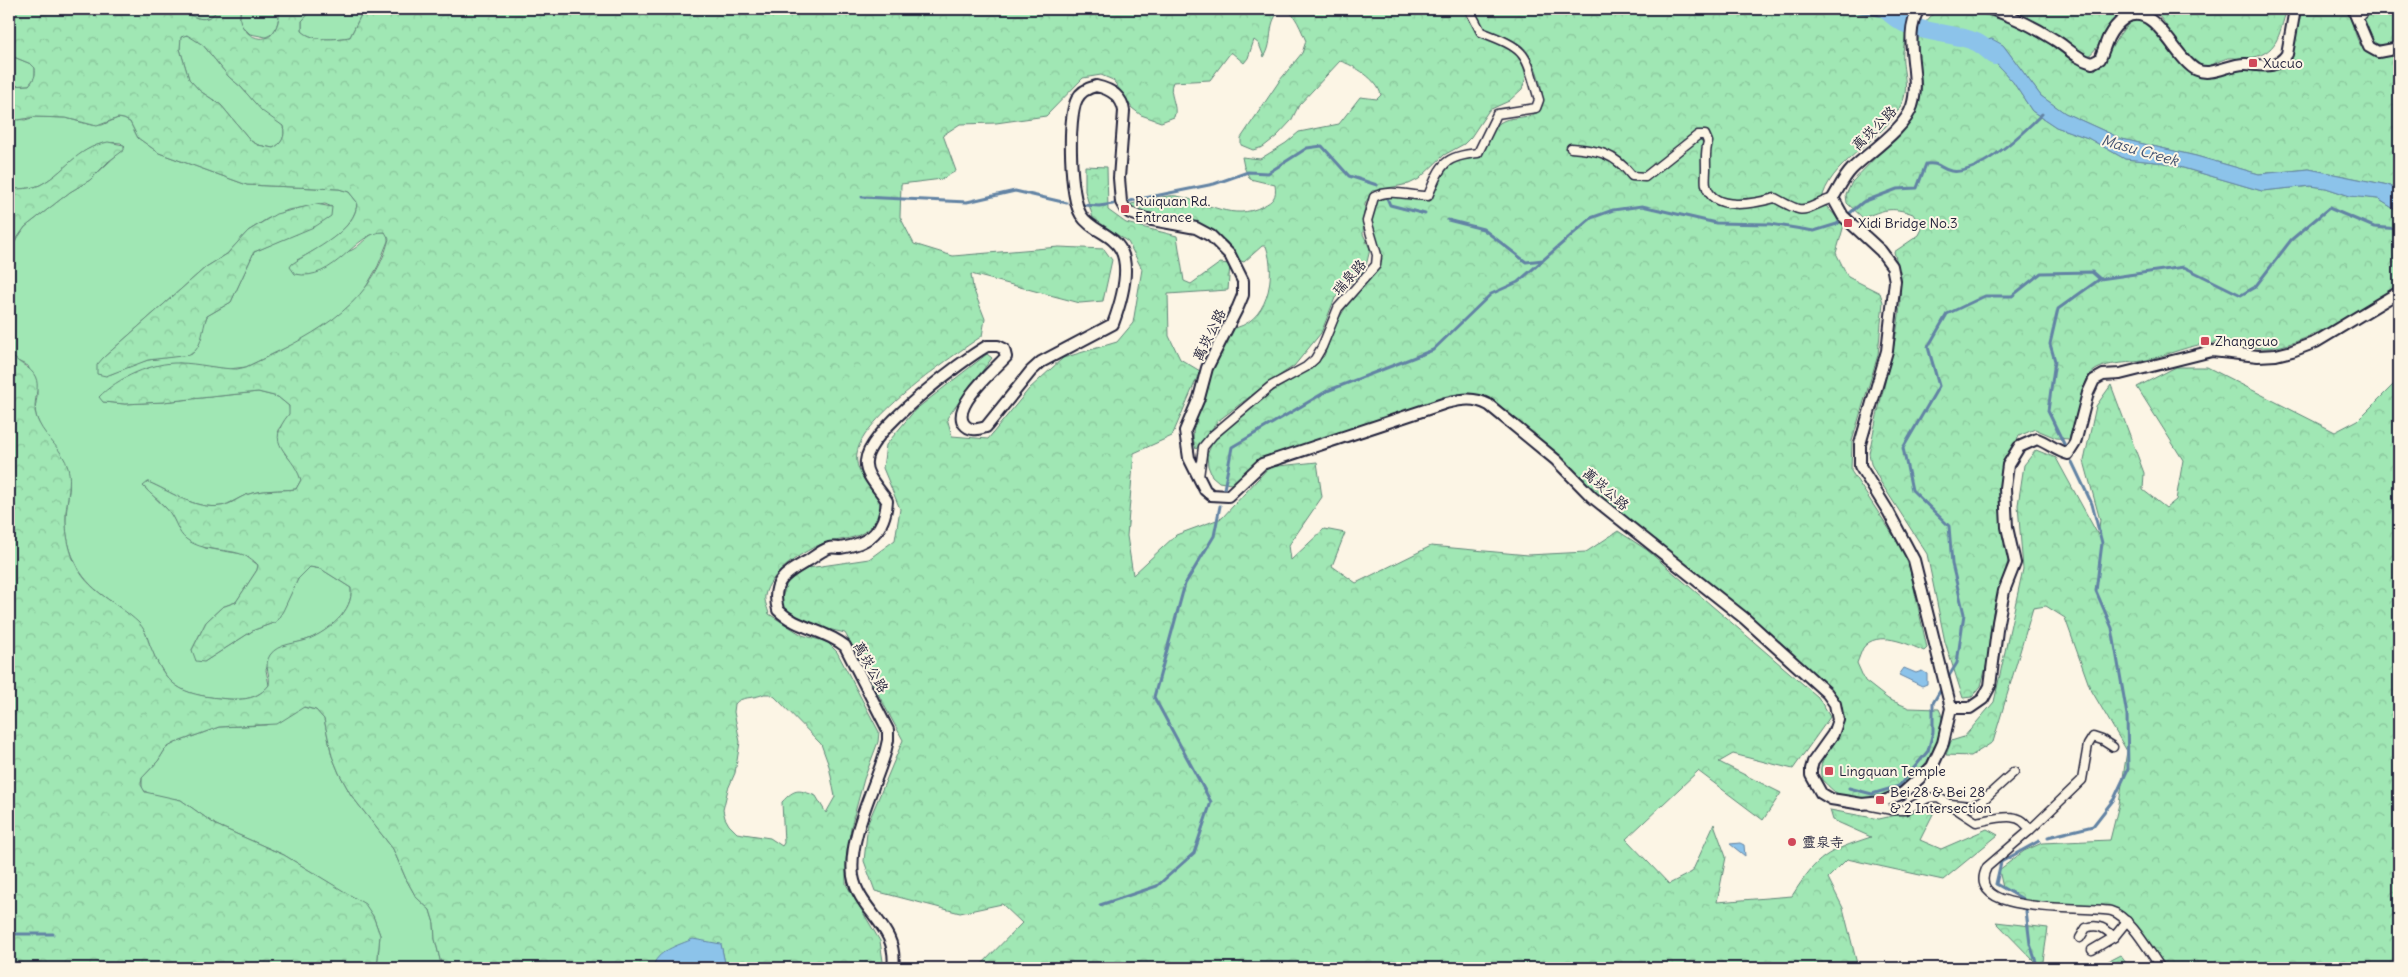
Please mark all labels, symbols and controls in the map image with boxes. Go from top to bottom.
place label: Xucuo [2263,54,2303,72]
marker: Xucuo [2247,57,2259,69]
street label: 萬崁公路 [1848,102,1900,154]
water label: Masu Creek [2099,130,2182,170]
place label: Ruiquan Rd. Entrance [1135,192,1210,226]
marker: Ruiquan Rd. Entrance [1119,203,1131,215]
place label: Xidi Bridge No.3 [1858,214,1958,232]
marker: Xidi Bridge No.3 [1842,217,1854,229]
street label: 瑞泉路 [1328,255,1370,299]
street label: 萬崁公路 [1189,306,1229,364]
place label: Zhangcuo [2215,332,2278,350]
marker: Zhangcuo [2199,335,2211,347]
street label: 萬崁公路 [1579,464,1633,514]
street label: 萬崁公路 [850,638,892,696]
place label: Lingquan Temple [1839,762,1946,780]
marker: Lingquan Temple [1823,765,1835,777]
place label: Bei 28 & Bei 28 & 2 Intersection [1890,783,1992,817]
marker: Bei 28 & Bei 28 & 2 Intersection [1874,794,1886,806]
place label: 靈泉寺 [1802,833,1844,851]
marker: 靈泉寺 [1786,836,1798,848]

